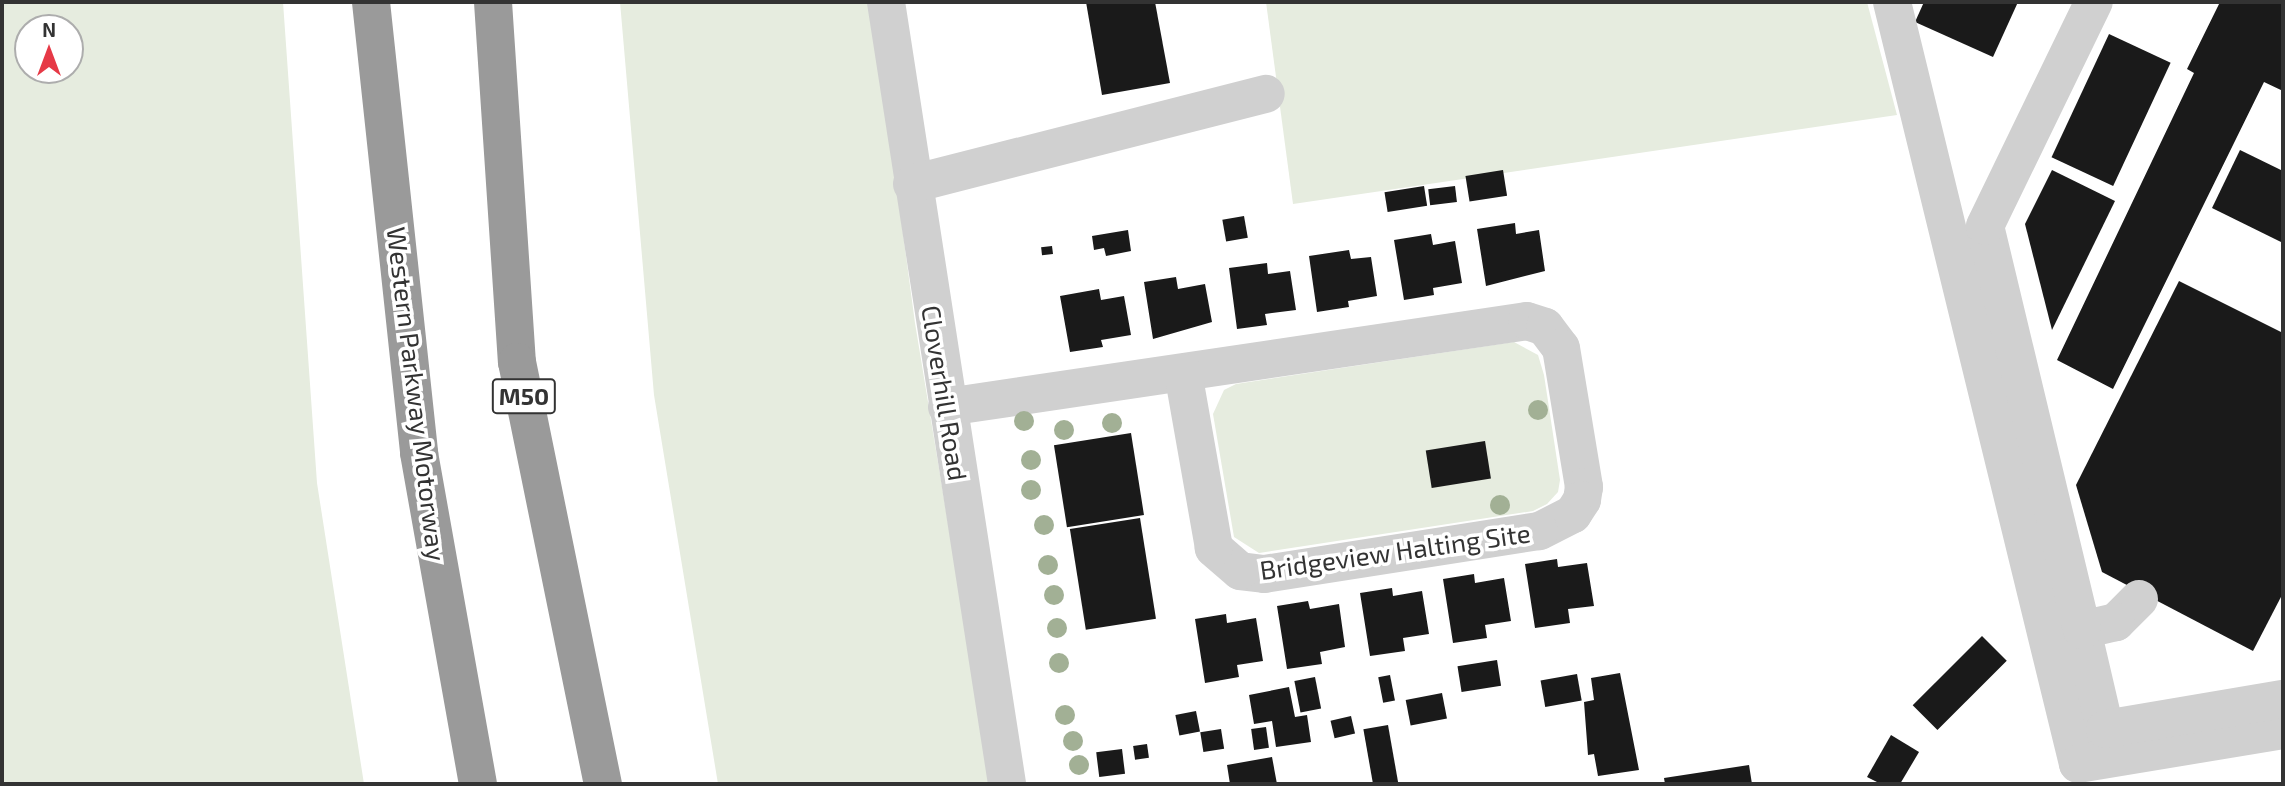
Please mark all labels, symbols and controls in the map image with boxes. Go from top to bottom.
north arrow [14,14,84,84]
text: N [42,18,56,41]
street label: Western Parkway Motorway [381,225,453,563]
street label: Cloverhill Road [916,303,974,483]
road number: M50 [491,376,557,416]
street label: Bridgeview Halting Site [1257,517,1533,585]

